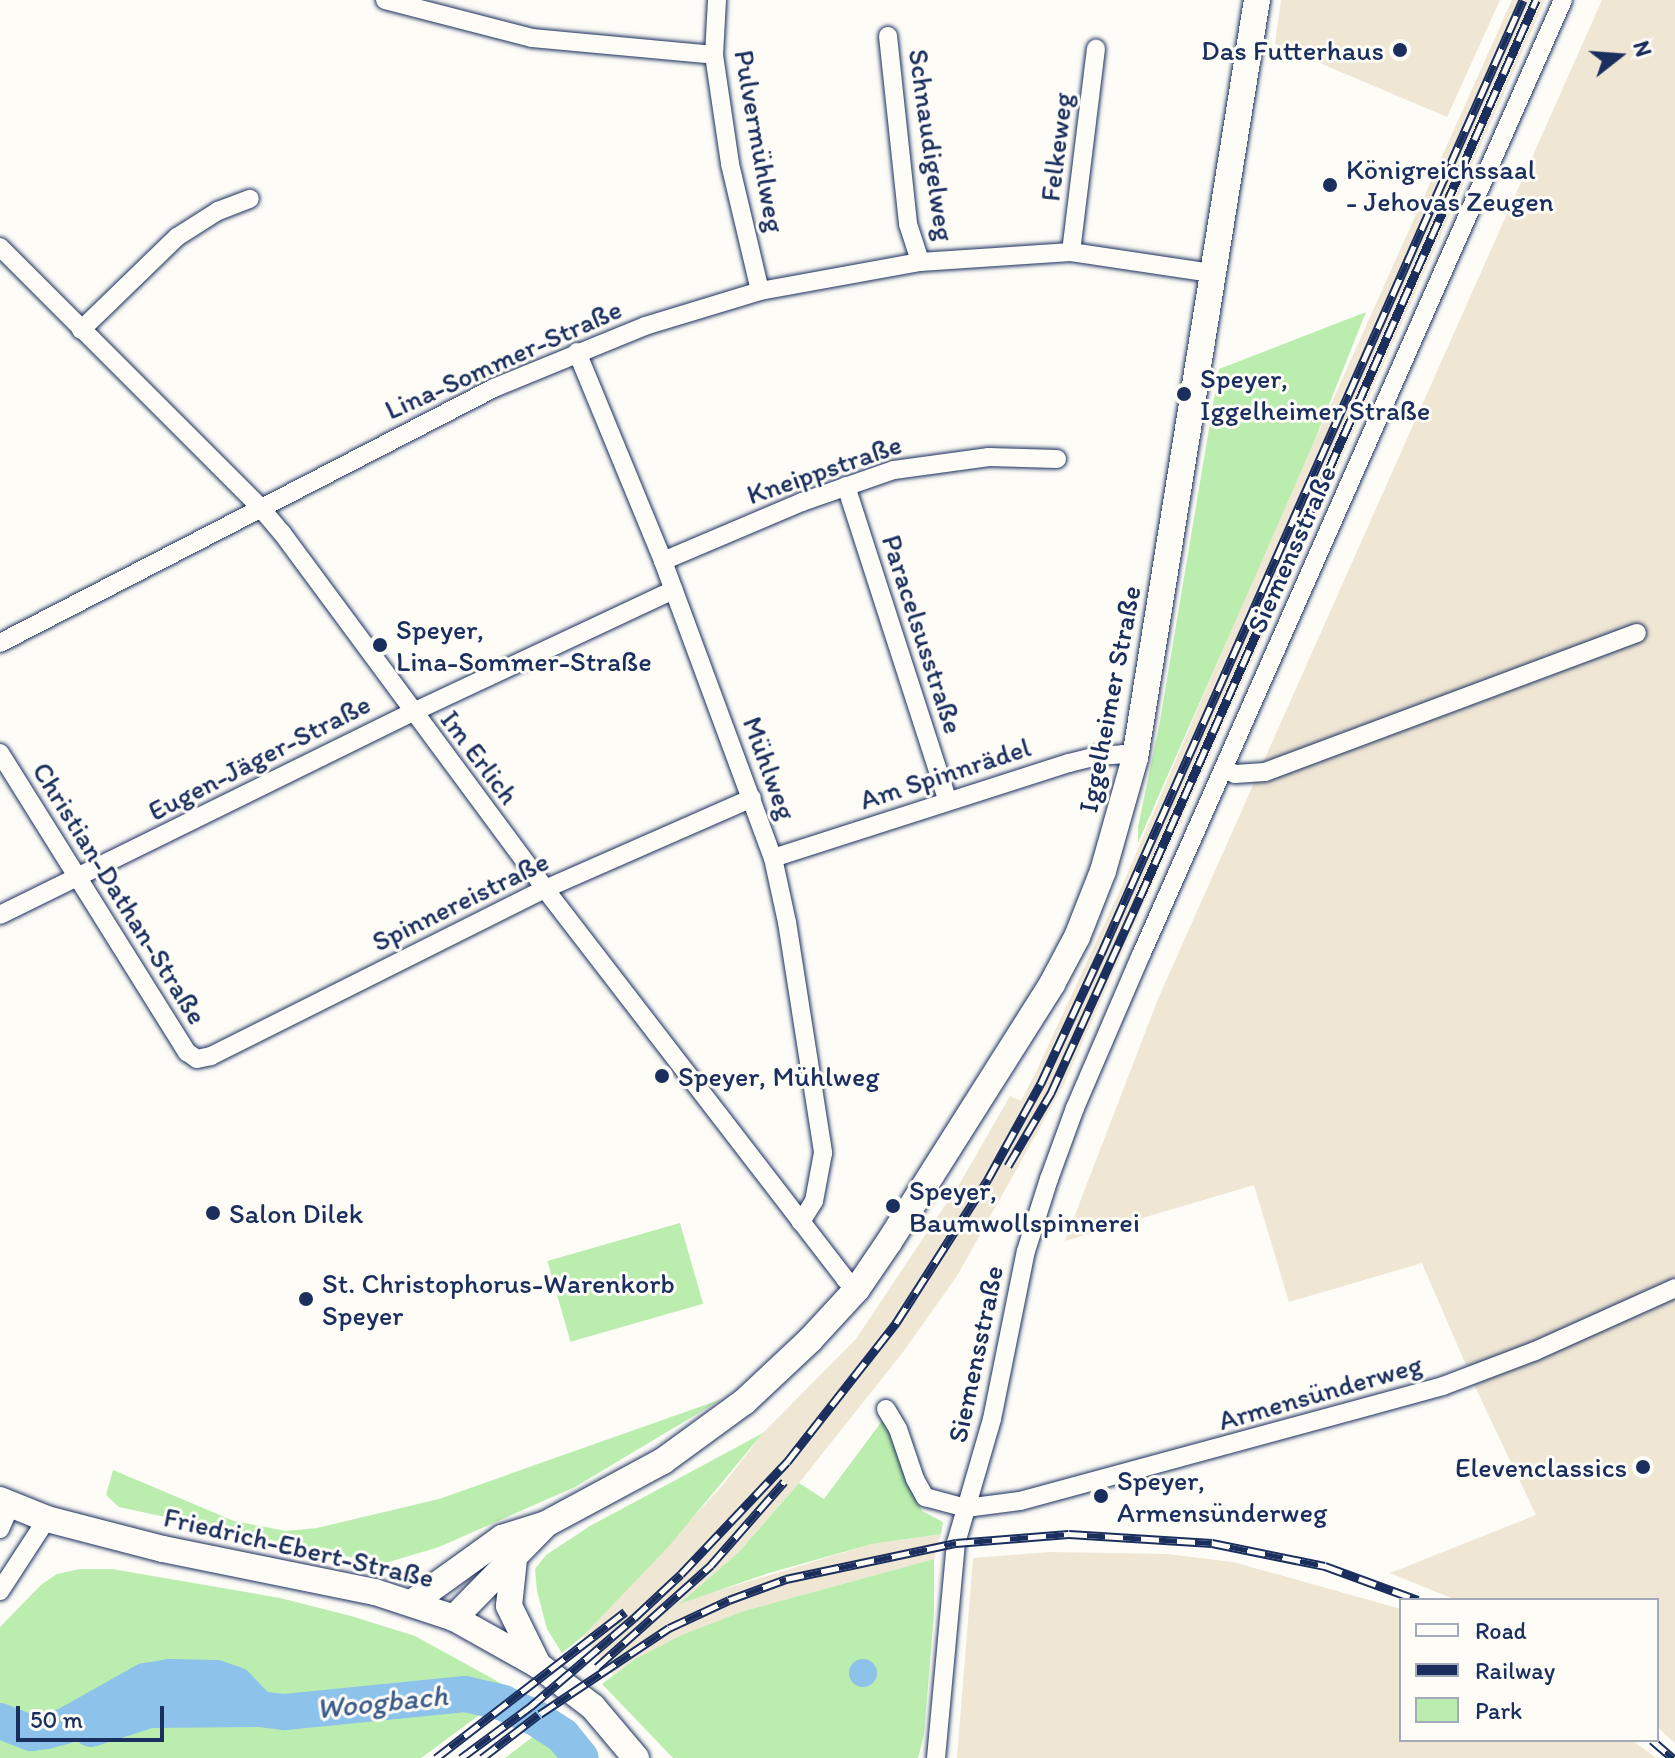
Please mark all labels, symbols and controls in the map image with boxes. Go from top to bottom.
north arrow [1579,16,1659,96]
place label: Das Futterhaus [1201,33,1384,67]
text: N [1627,38,1658,60]
marker: Das Futterhaus [1391,41,1409,59]
street label: Pulvermühlweg [727,47,793,235]
street label: Schnaudigelweg [902,47,962,243]
street label: Felkeweg [1033,91,1079,203]
place label: Königreichssaal - Jehovas Zeugen [1346,152,1554,218]
marker: Königreichssaal - Jehovas Zeugen [1321,176,1339,194]
street label: Lina-Sommer-Straße [379,292,627,426]
place label: Speyer, Iggelheimer Straße [1200,361,1431,427]
marker: Speyer, Iggelheimer Straße [1175,385,1193,403]
street label: Kneippstraße [742,427,906,511]
street label: Siemensstraße [1239,460,1343,638]
street label: Paracelsusstraße [875,530,971,738]
street label: Iggelheimer Straße [1070,582,1148,816]
place label: Speyer, Lina-Sommer-Straße [396,612,652,678]
marker: Speyer, Lina-Sommer-Straße [371,636,389,654]
street label: Eugen-Jäger-Straße [142,686,376,828]
street label: Im Erlich [433,703,527,811]
street label: Mühlweg [736,712,804,824]
street label: Am Spinnrädel [855,729,1035,817]
street label: Christian-Dathan-Straße [26,756,214,1030]
street label: Spinnereistraße [366,844,554,958]
place label: Speyer, Mühlweg [678,1059,880,1093]
marker: Speyer, Mühlweg [653,1067,671,1085]
place label: Speyer, Baumwollspinnerei [909,1173,1140,1239]
place label: Salon Dilek [229,1196,364,1230]
marker: Speyer, Baumwollspinnerei [884,1197,902,1215]
marker: Salon Dilek [204,1204,222,1222]
street label: Siemensstraße [940,1263,1010,1445]
place label: St. Christophorus-Warenkorb Speyer [322,1266,675,1332]
marker: St. Christophorus-Warenkorb Speyer [297,1290,315,1308]
street label: Armensünderweg [1214,1347,1426,1437]
place label: Elevenclassics [1455,1450,1627,1484]
marker: Elevenclassics [1634,1458,1652,1476]
place label: Speyer, Armensünderweg [1117,1463,1327,1529]
marker: Speyer, Armensünderweg [1092,1487,1110,1505]
street label: Friedrich-Ebert-Straße [161,1500,437,1594]
legend [1399,1598,1659,1742]
text: Road [1475,1616,1527,1645]
text: Railway [1475,1656,1555,1685]
water label: Woogbach [314,1677,450,1727]
scale bar [20,1690,168,1740]
text: Park [1475,1696,1522,1725]
text: 50 m [30,1705,83,1734]

